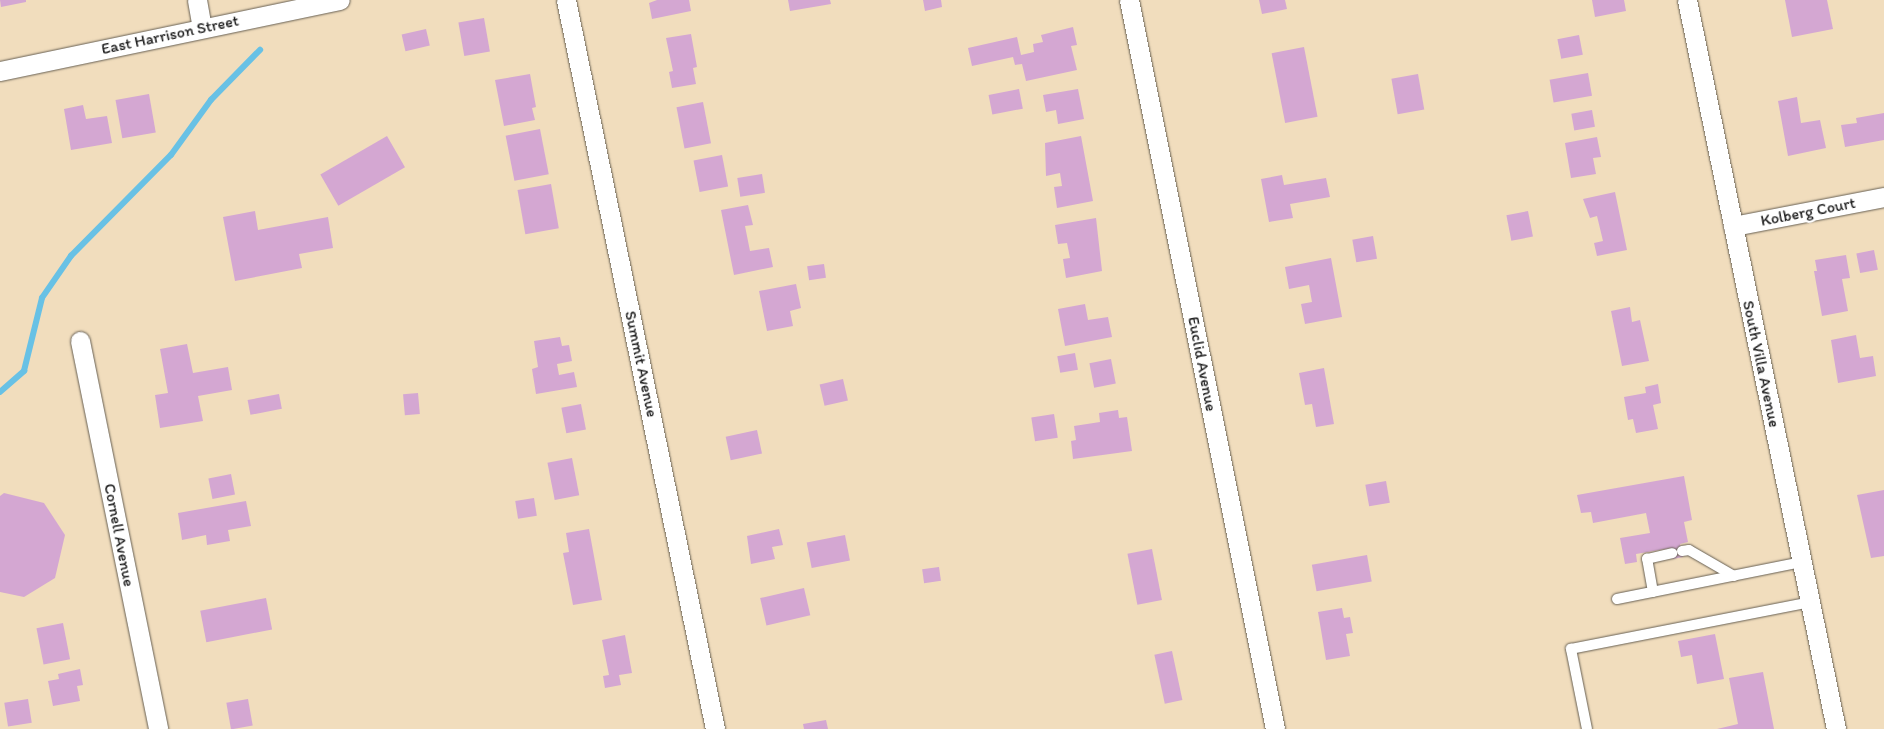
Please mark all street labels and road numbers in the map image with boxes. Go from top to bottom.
street label: East Harrison Street [100,11,240,59]
street label: Kolberg Court [1759,193,1857,231]
street label: South Villa Avenue [1738,300,1784,428]
street label: Summit Avenue [620,309,662,419]
street label: Euclid Avenue [1183,315,1221,413]
street label: Cornell Avenue [100,482,138,588]

